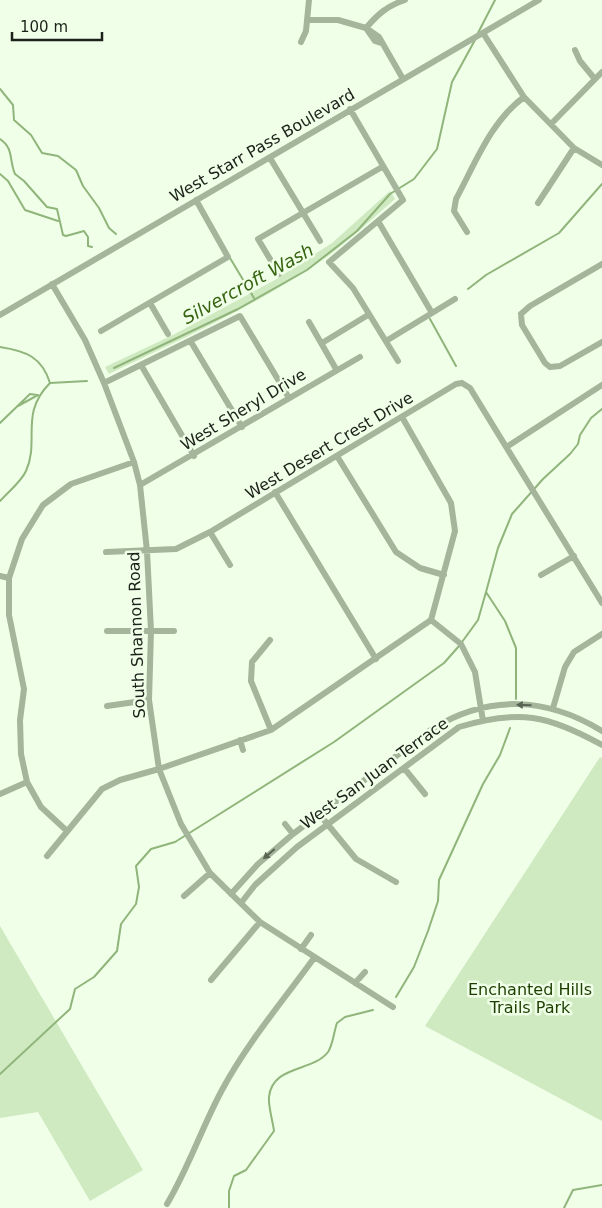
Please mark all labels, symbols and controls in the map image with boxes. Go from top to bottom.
scale bar [12,10,102,42]
text: 100 m [20,18,68,36]
street label: West Starr Pass Boulevard [167,85,358,206]
water label: Silvercroft Wash [179,239,317,328]
street label: West Sheryl Drive [177,365,309,454]
street label: West Desert Crest Drive [242,388,417,503]
street label: South Shannon Road [124,551,149,719]
one-way arrow [516,701,532,709]
street label: West San Juan Terrace [297,713,452,833]
one-way arrow [263,849,276,860]
park label: Enchanted Hills Trails Park [468,980,592,1017]

